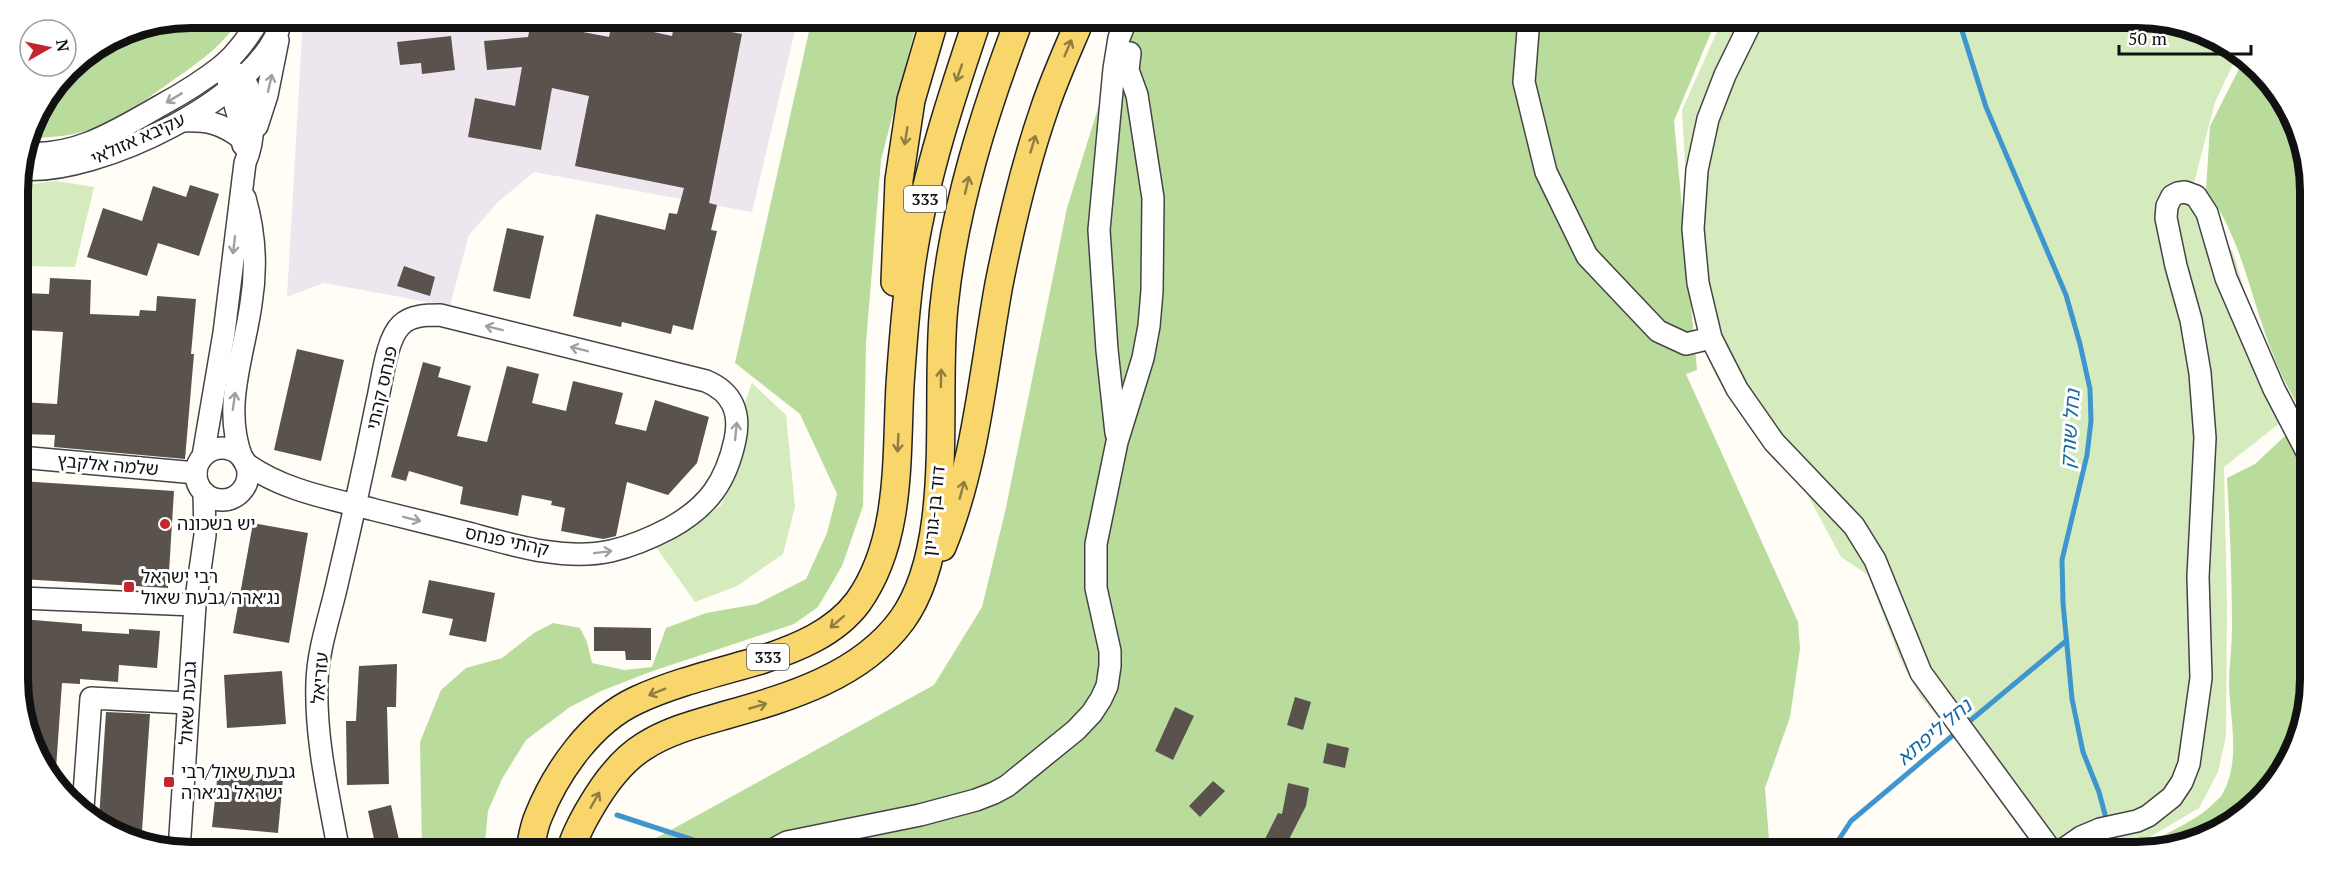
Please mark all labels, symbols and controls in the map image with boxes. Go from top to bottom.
north arrow [18,18,78,78]
scale bar [2119,18,2251,56]
text: 50 m [2128,26,2168,50]
text: N [51,38,75,53]
one-way arrow [1063,40,1074,58]
one-way arrow [953,63,964,82]
one-way arrow [265,74,277,93]
one-way arrow [166,92,183,104]
street label: עקיבא אזולאי [87,107,188,170]
one-way arrow [900,125,911,145]
one-way arrow [1028,135,1039,154]
one-way arrow [961,176,973,195]
road number: 333 [904,186,946,212]
one-way arrow [228,234,239,254]
one-way arrow [485,322,504,334]
street label: פנחס קהתי [360,343,402,432]
one-way arrow [570,343,589,355]
one-way arrow [935,369,947,389]
water label: נחל שורק [2053,387,2086,470]
one-way arrow [229,391,240,411]
one-way arrow [731,421,742,441]
one-way arrow [892,433,903,453]
street label: שלמה אלקבץ [56,448,160,480]
street label: דוד בן-גוריון [916,464,950,557]
one-way arrow [956,481,968,500]
place label: יש בשכונה [177,511,256,535]
one-way arrow [402,514,421,526]
marker: יש בשכונה [158,517,172,531]
street label: קהתי פנחס [463,519,552,561]
one-way arrow [593,546,612,557]
place label: רבי ישראל נג׳ארה/גבעת שאול [141,564,280,609]
marker: רבי ישראל נג׳ארה/גבעת שאול [122,580,136,594]
one-way arrow [830,615,845,629]
road number: 333 [747,644,789,670]
street label: עזריאל [305,651,333,705]
street label: גבעת שאול [173,660,201,745]
one-way arrow [648,687,667,698]
water label: נחל ליפתא [1890,691,1978,771]
one-way arrow [748,700,767,711]
place label: גבעת שאול/רבי ישראל נג׳ארה [181,759,296,804]
marker: גבעת שאול/רבי ישראל נג׳ארה [162,775,176,789]
one-way arrow [589,792,601,809]

